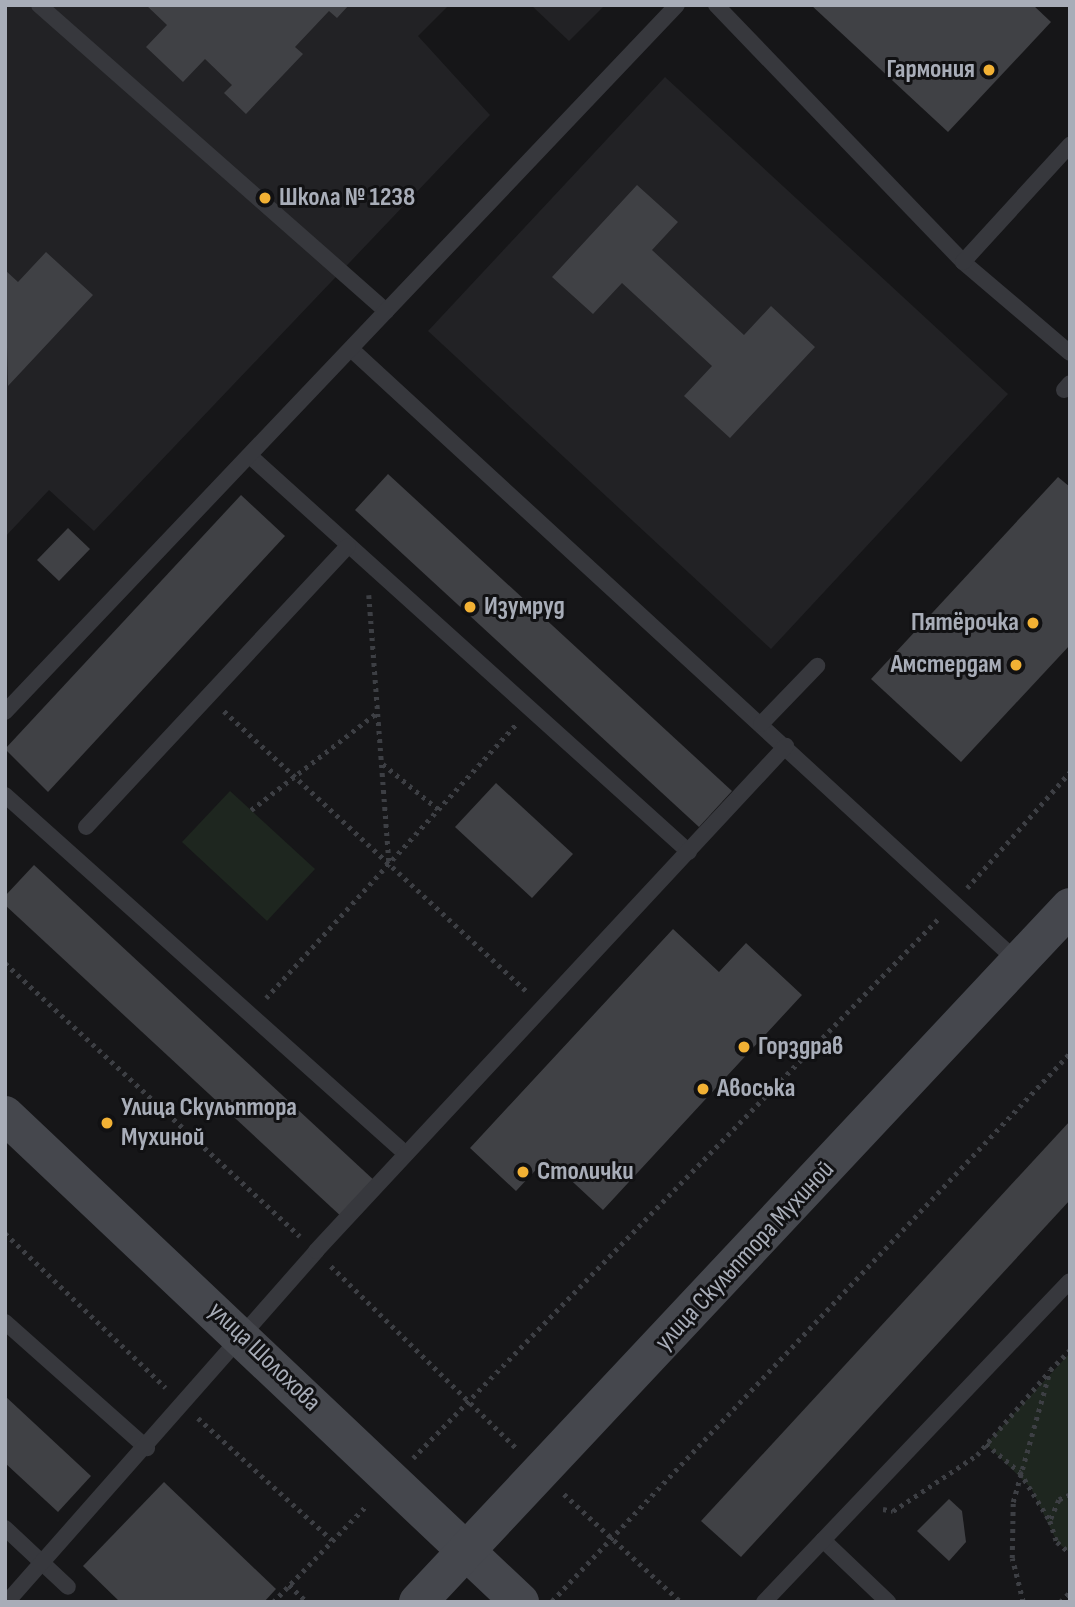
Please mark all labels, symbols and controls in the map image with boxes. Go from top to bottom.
place label: Гармония [886,54,975,86]
marker: Гармония [981,62,997,78]
place label: Школа № 1238 [279,182,415,214]
marker: Школа № 1238 [257,190,273,206]
place label: Изумруд [484,591,565,623]
marker: Изумруд [462,599,478,615]
place label: Пятёрочка [911,607,1019,639]
marker: Пятёрочка [1025,615,1041,631]
place label: Амстердам [890,649,1002,681]
marker: Амстердам [1008,657,1024,673]
place label: Горздрав [758,1031,843,1063]
marker: Горздрав [736,1039,752,1055]
place label: Авоська [717,1073,795,1105]
marker: Авоська [695,1081,711,1097]
place label: Улица Скульптора Мухиной [121,1092,297,1154]
marker: Улица Скульптора Мухиной [99,1115,115,1131]
street label: улица Скульптора Мухиной [649,1155,841,1357]
place label: Столички [537,1156,634,1188]
marker: Столички [515,1164,531,1180]
street label: улица Шолохова [201,1296,327,1418]

